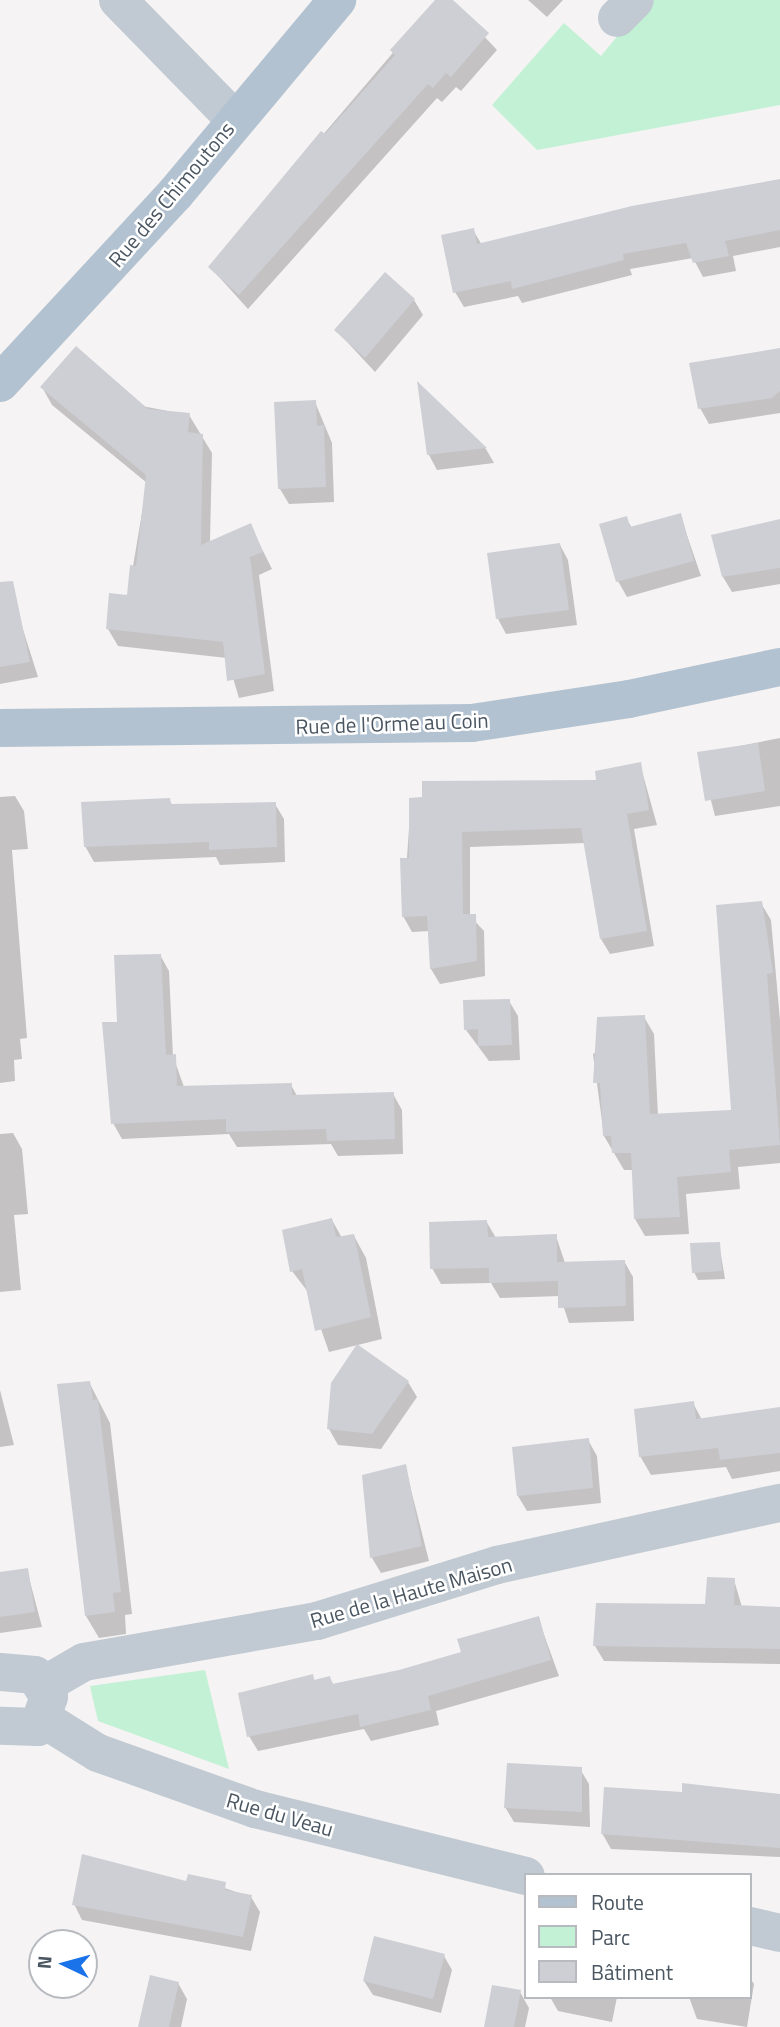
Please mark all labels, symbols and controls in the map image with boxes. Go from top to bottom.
street label: Rue des Chimoutons [103,116,239,272]
street label: Rue de l'Orme au Coin [295,707,489,739]
street label: Rue de la Haute Maison [307,1551,515,1633]
street label: Rue du Veau [224,1787,336,1841]
legend [524,1873,752,1999]
text: Route [591,1886,644,1918]
text: Parc [591,1921,630,1953]
north arrow [28,1929,98,1999]
text: N [29,1954,59,1970]
text: Bâtiment [591,1956,673,1988]

